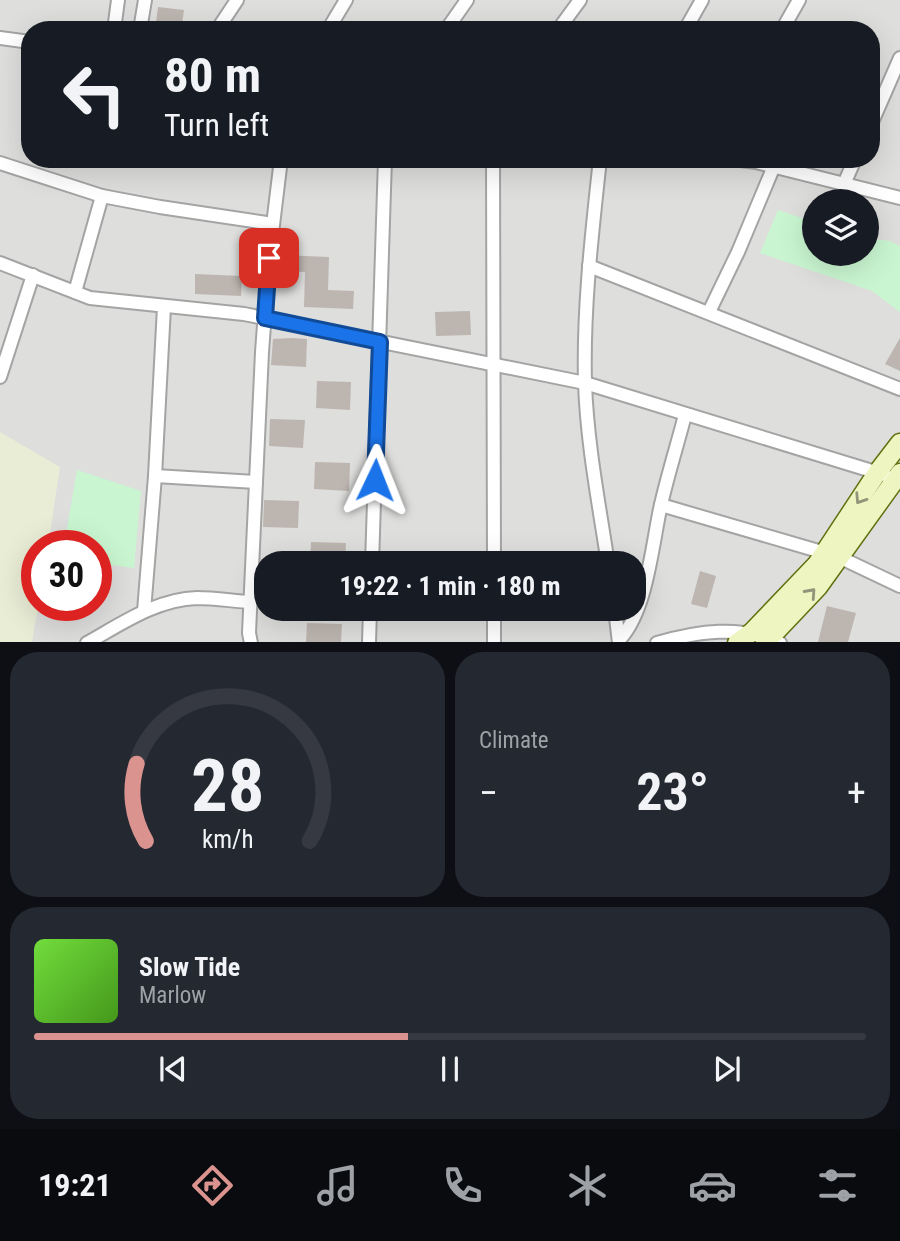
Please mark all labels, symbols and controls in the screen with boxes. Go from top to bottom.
text: 80 m [164,47,261,104]
icon: left [49,49,140,140]
text: Turn left [164,106,269,144]
map controls [802,189,879,266]
button: layers [802,189,879,266]
pin [239,228,299,288]
icon: arrive [250,239,288,277]
position arrow [338,443,412,517]
one-way arrow [856,491,868,504]
speed limit sign: 30 [21,530,112,621]
text: 19:22 · 1 min · 180 m [340,571,560,601]
one-way arrow [803,588,816,601]
text: Climate [479,727,549,754]
text: 28 [191,743,264,829]
text: 23° [636,762,709,823]
text: − [479,771,498,815]
text: + [847,771,866,815]
text: km/h [202,824,253,853]
text: Slow Tide [139,952,240,982]
text: Marlow [139,982,206,1009]
icon: previous [154,1050,192,1088]
icon: pause [431,1050,469,1088]
icon: next [708,1050,746,1088]
icon: directions [188,1161,237,1210]
icon: music [313,1161,362,1210]
icon: phone [438,1161,487,1210]
icon: climate [563,1161,612,1210]
icon: car [688,1161,737,1210]
icon: filters [813,1161,862,1210]
text: 19:21 [38,1166,111,1204]

